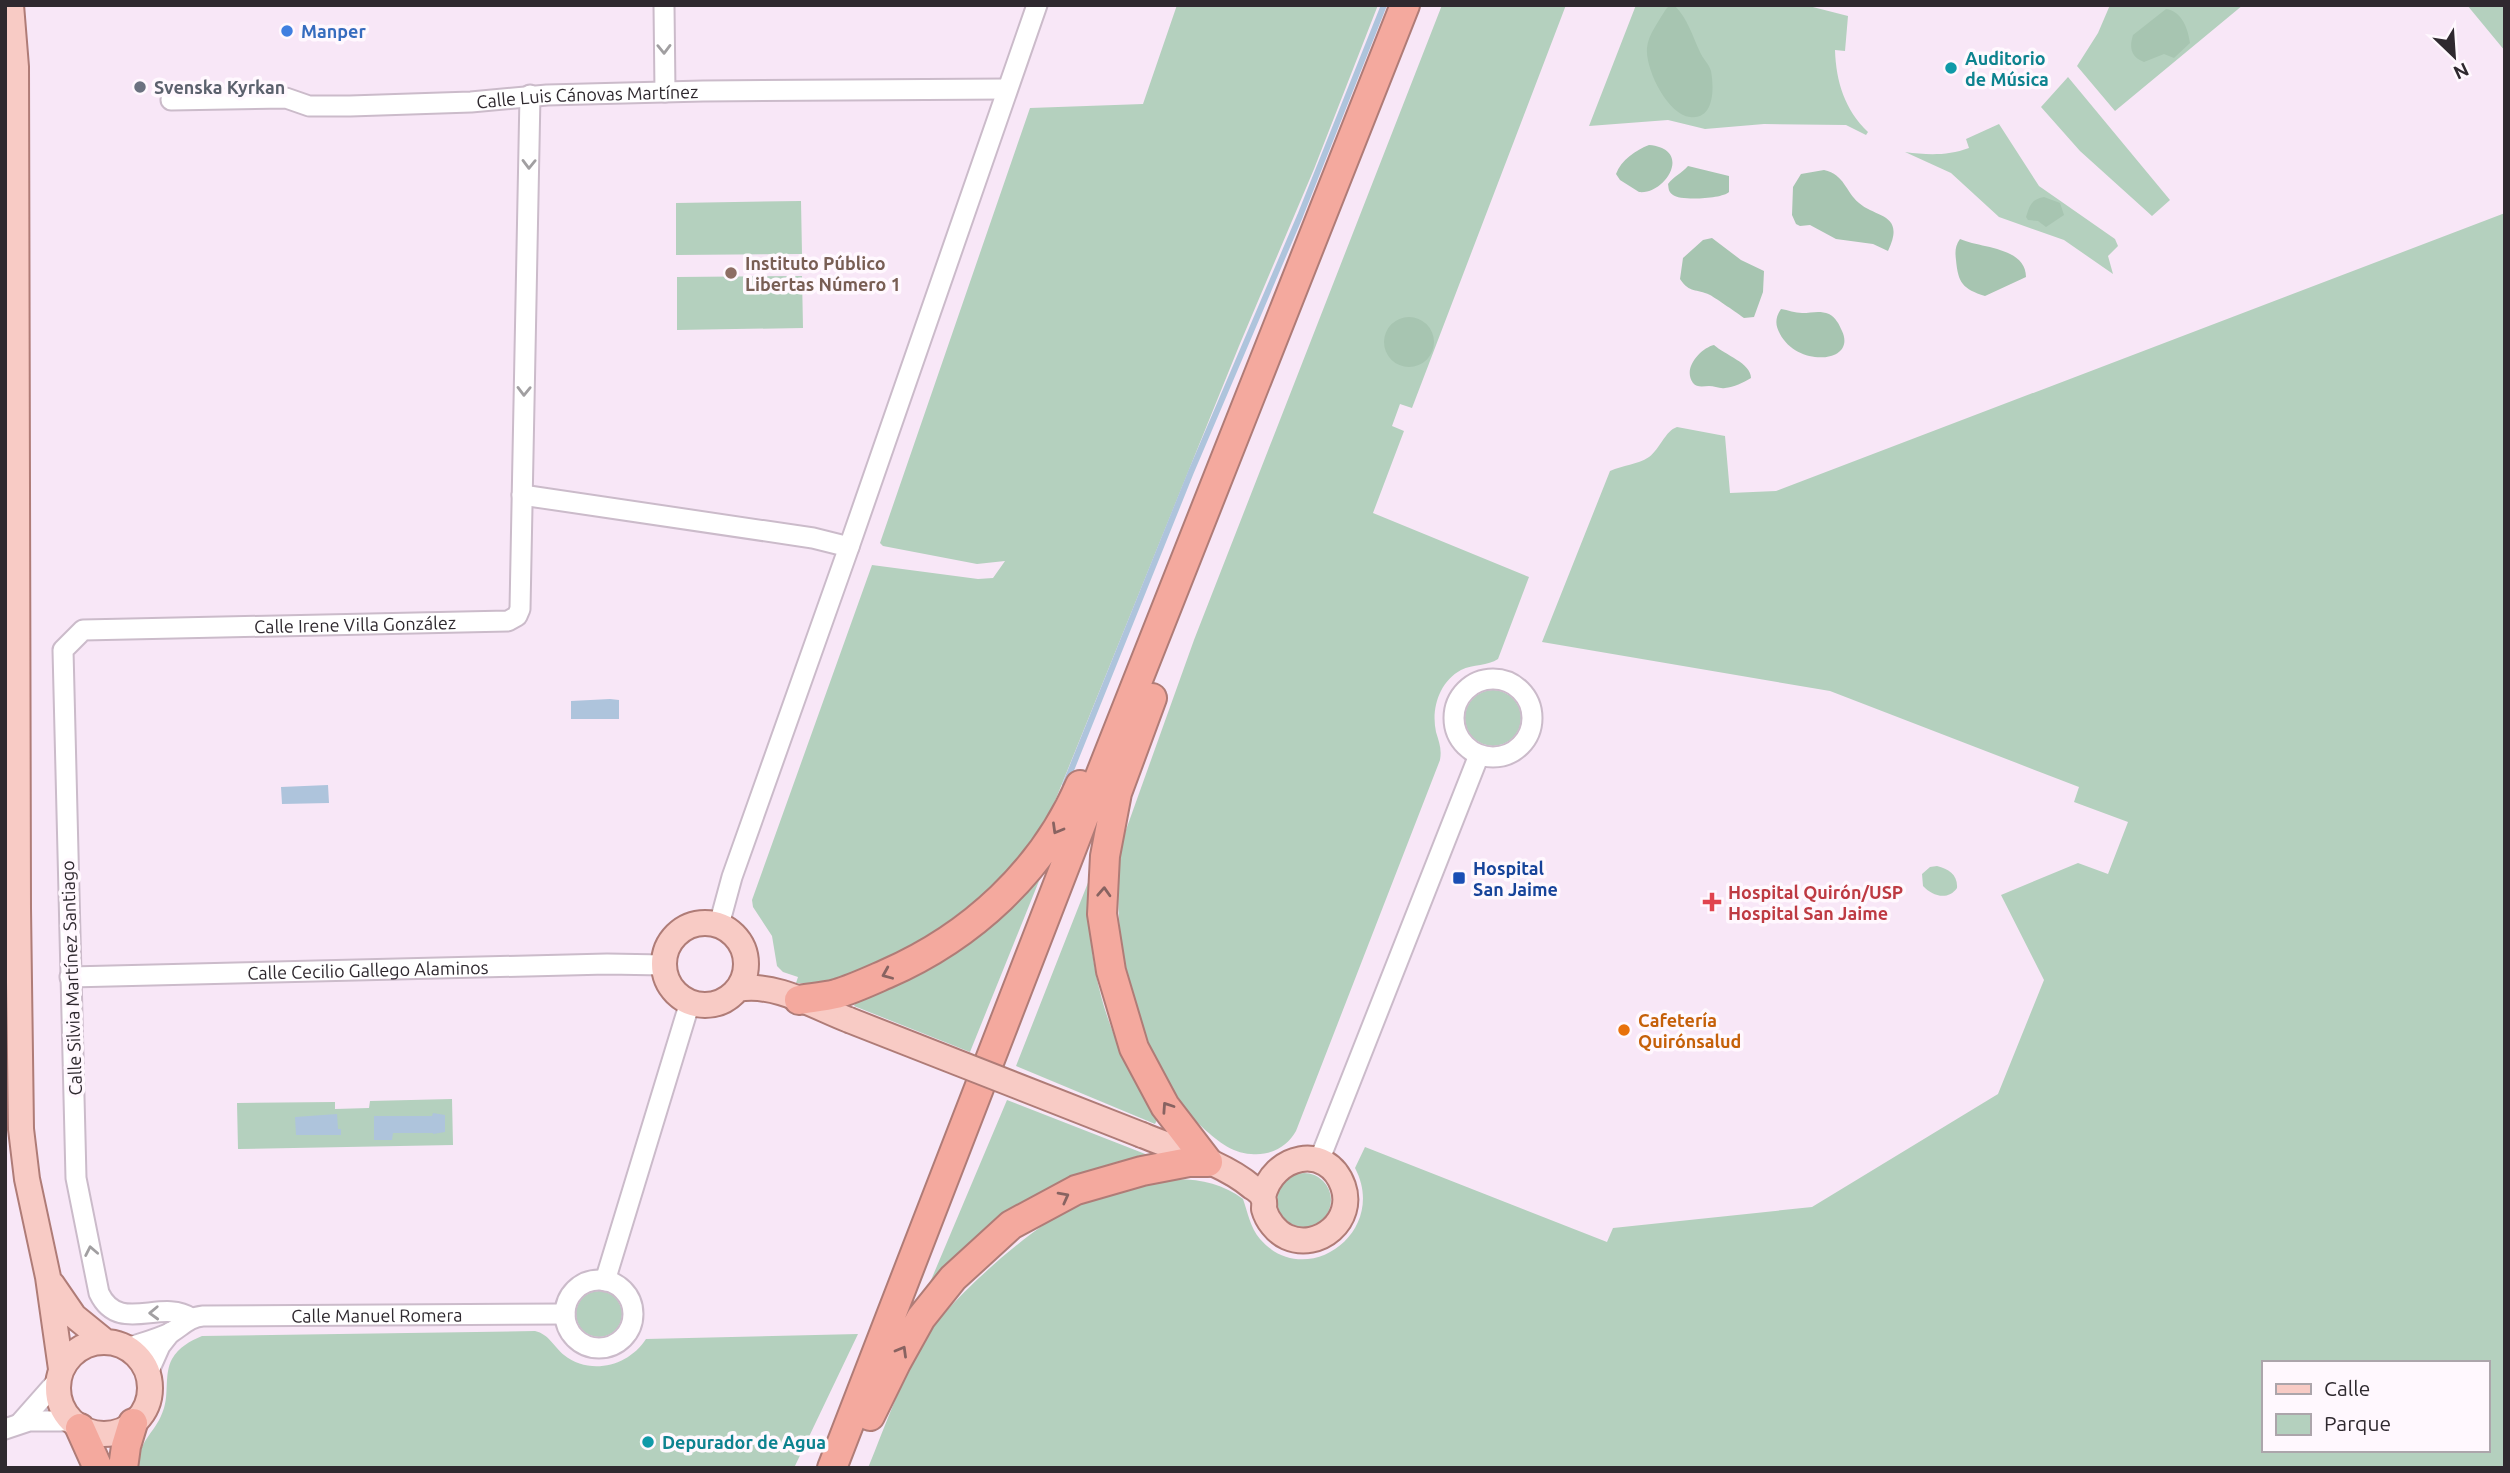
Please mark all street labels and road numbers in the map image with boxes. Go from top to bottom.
street label: Calle Luis Cánovas Martínez [475,81,699,111]
street label: Calle Irene Villa González [254,612,456,636]
street label: Calle Silvia Martínez Santiago [57,860,85,1096]
street label: Calle Cecilio Gallego Alaminos [247,957,489,983]
street label: Calle Manuel Romera [291,1305,463,1326]

